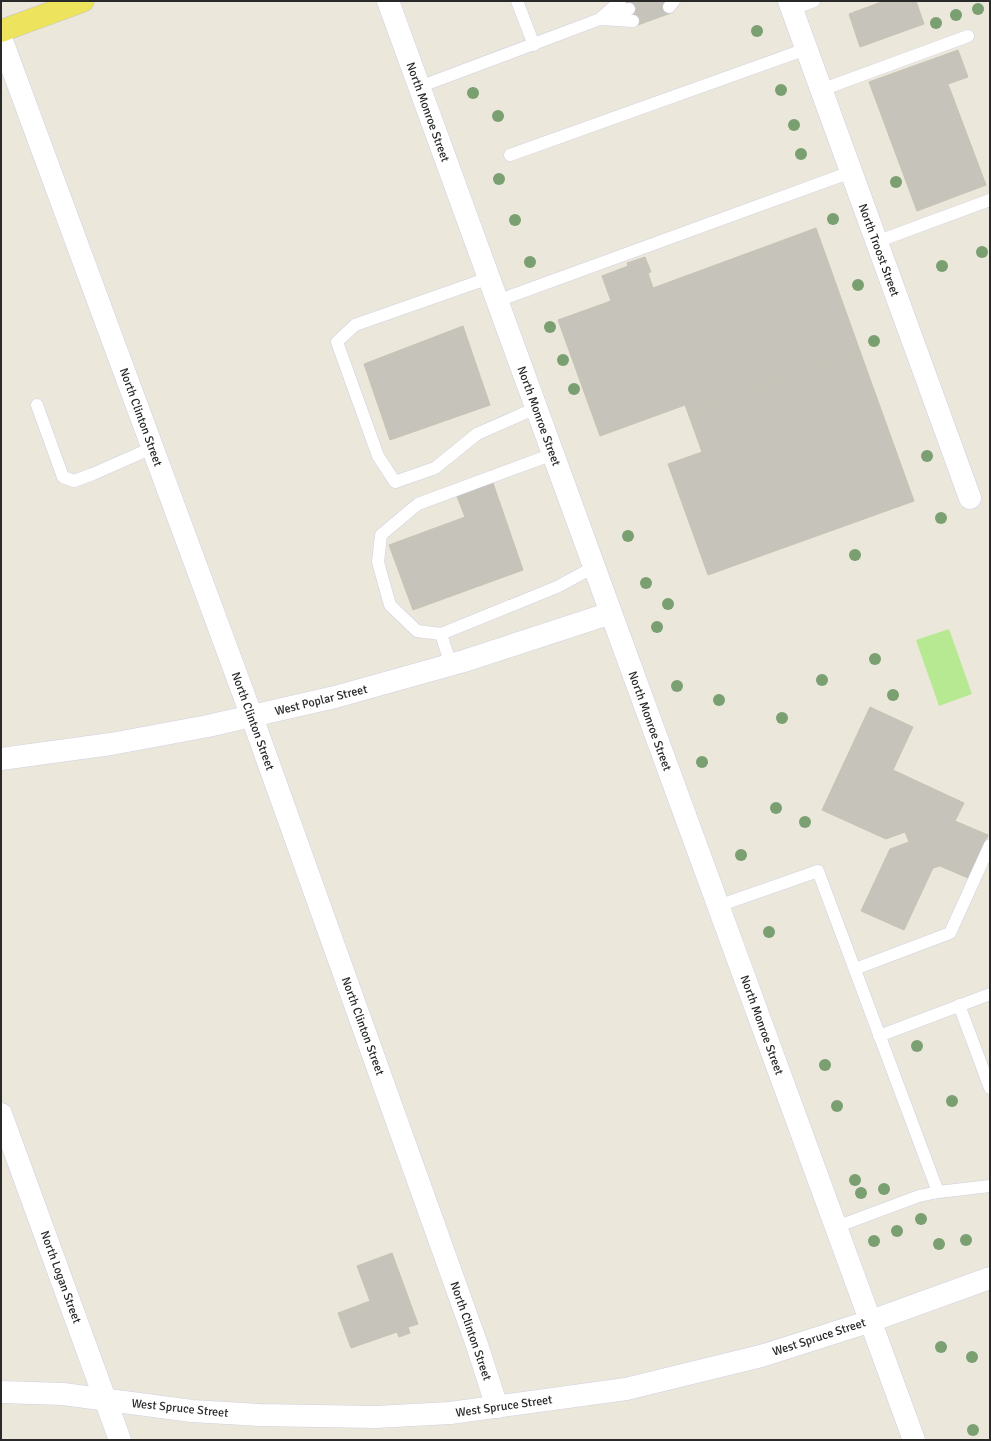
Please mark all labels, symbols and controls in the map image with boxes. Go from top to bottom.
street label: North Monroe Street [402,60,453,164]
street label: North Troost Street [855,202,902,299]
street label: North Monroe Street [513,364,564,468]
street label: North Clinton Street [116,366,165,468]
street label: North Monroe Street [624,669,675,773]
street label: North Clinton Street [228,670,277,772]
street label: West Poplar Street [273,682,369,719]
street label: North Monroe Street [736,973,787,1077]
street label: North Clinton Street [338,975,387,1077]
street label: North Logan Street [37,1229,84,1326]
street label: North Clinton Street [447,1280,495,1383]
street label: West Spruce Street [771,1315,868,1360]
street label: West Spruce Street [455,1392,553,1421]
street label: West Spruce Street [131,1396,229,1421]

